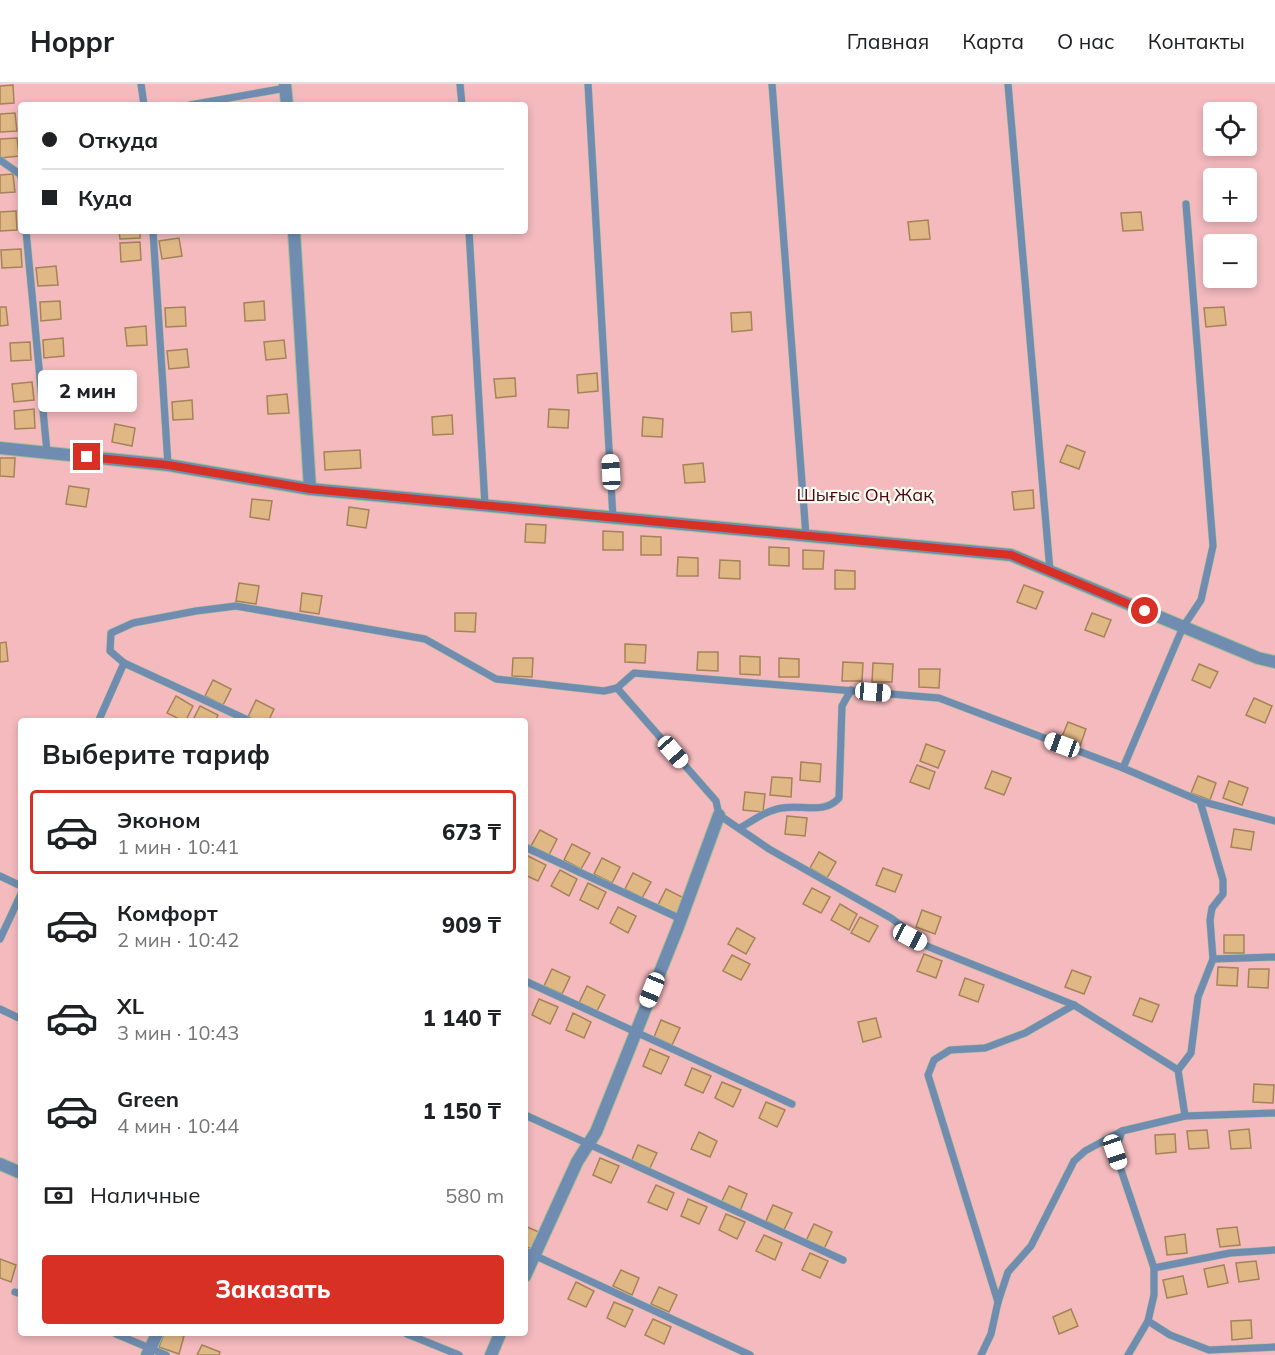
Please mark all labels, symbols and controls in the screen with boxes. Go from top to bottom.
text: Hoppr [30,24,114,59]
text: Главная [847,28,929,54]
text: Карта [962,28,1024,54]
text: О нас [1057,28,1115,54]
text: Контакты [1148,28,1245,54]
map controls [1203,102,1257,288]
button: locate [1203,102,1257,156]
text: Откуда [78,126,158,154]
button: + [1203,168,1257,222]
text: Куда [78,184,132,212]
button: − [1203,234,1257,288]
callout: 2 мин [38,370,136,412]
text: 2 мин [59,378,116,403]
route end [73,443,100,470]
car [601,454,621,490]
park label: Шығыс Оң Жақ [796,483,934,506]
route start [1131,597,1158,624]
car [854,681,892,703]
car [1042,730,1082,760]
car [654,733,692,771]
text: Выберите тариф [42,737,270,771]
icon: car [45,805,99,859]
text: Эконом [117,806,201,834]
text: 673 ₸ [442,818,501,846]
text: 1 мин · 10:41 [117,834,239,859]
icon: car [45,898,99,952]
text: Комфорт [117,899,218,927]
text: 909 ₸ [442,911,501,939]
car [890,921,930,953]
text: 2 мин · 10:42 [117,927,239,952]
car [637,970,667,1010]
icon: car [45,991,99,1045]
text: XL [117,992,144,1020]
text: 1 140 ₸ [423,1004,501,1032]
text: 3 мин · 10:43 [117,1020,239,1045]
icon: car [45,1084,99,1138]
text: Green [117,1085,179,1113]
text: 1 150 ₸ [423,1097,501,1125]
text: 4 мин · 10:44 [117,1113,239,1138]
car [1101,1132,1129,1172]
icon: cash [42,1179,75,1212]
text: Наличные [90,1181,200,1209]
text: 580 m [445,1183,504,1208]
button: Заказать [42,1255,504,1324]

